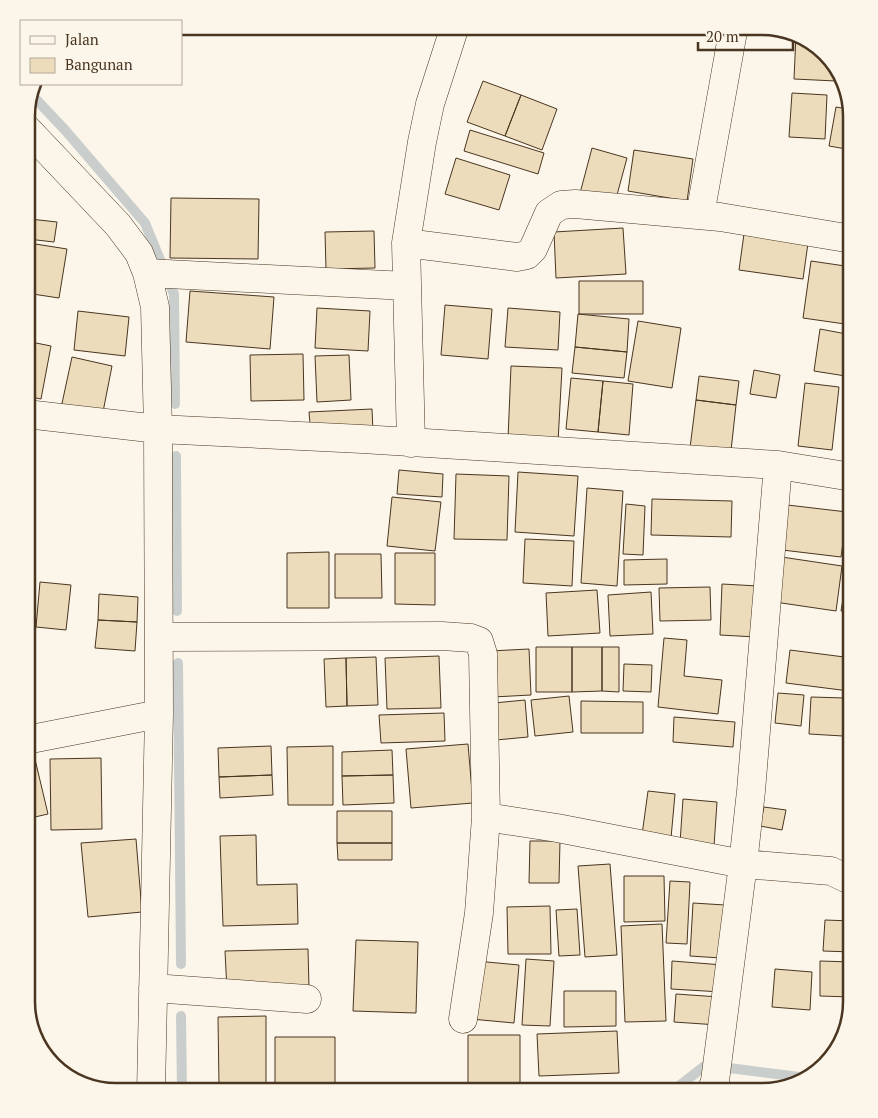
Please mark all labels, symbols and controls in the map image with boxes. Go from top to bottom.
legend [20,20,182,85]
scale bar [698,20,793,52]
text: 20 m [706,26,739,46]
text: Jalan [65,29,99,49]
text: Bangunan [65,54,133,74]

